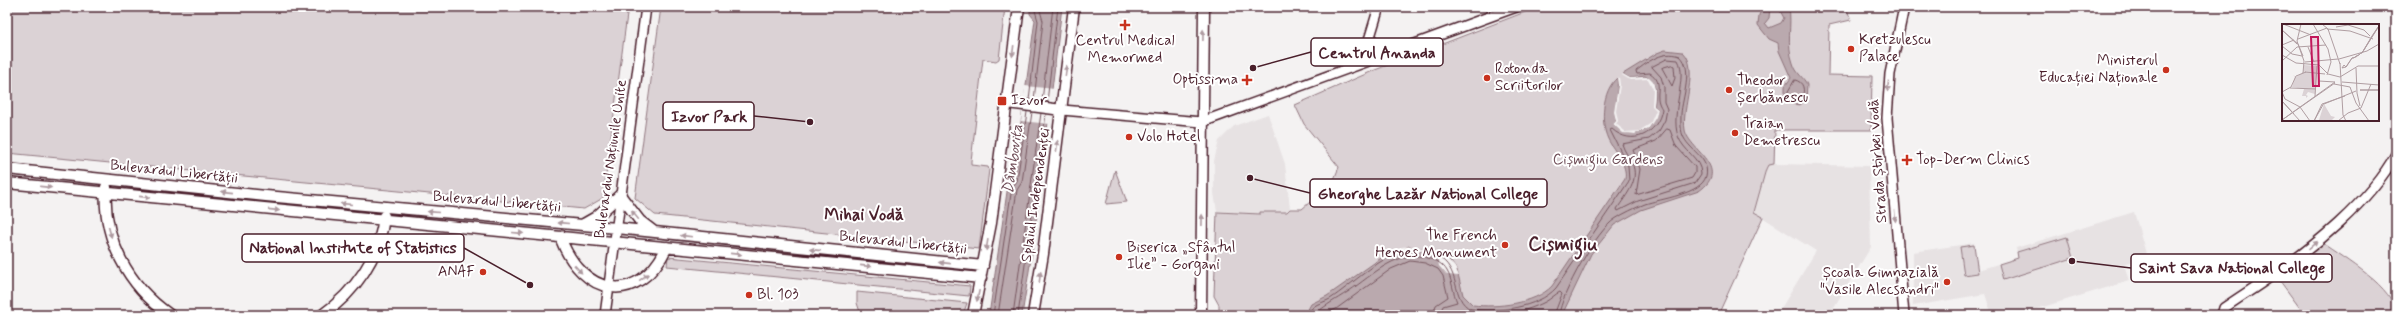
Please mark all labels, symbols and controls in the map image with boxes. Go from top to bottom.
marker: Centrul Medical Memormed [1119,19,1131,31]
inset map [2282,24,2379,121]
one-way arrow [1200,28,1206,41]
place label: Kretzulescu Palace [1859,30,1931,67]
place label: Centrul Medical Memormed [1075,31,1175,68]
callout: Cemtrul Ananda [1311,38,1443,66]
text: Cemtrul Ananda [1318,43,1436,64]
marker: Kretzulescu Palace [1846,44,1856,54]
one-way arrow [1010,45,1017,57]
place label: Ministerul Educației Naționale [2039,51,2158,88]
place label: Rotonda Scriitorilor [1495,59,1563,96]
one-way arrow [1063,65,1070,77]
marker: Ministerul Educației Naționale [2161,65,2171,75]
place label: Optissima [1173,70,1238,90]
place label: Theodor Șerbănescu [1737,71,1808,108]
marker: Rotonda Scriitorilor [1482,73,1492,83]
marker: Optissima [1241,74,1253,86]
street label: Bulevardul Națiunile Unite [590,78,632,240]
one-way arrow [1885,80,1891,92]
marker: Theodor Șerbănescu [1724,85,1734,95]
place label: Izvor [1011,91,1047,111]
marker: Izvor [996,95,1008,107]
street label: Strada Știrbei Vodă [1864,98,1892,224]
callout: Izvor Park [663,102,754,130]
text: Izvor Park [671,107,747,128]
place label: Traian Demetrescu [1743,114,1820,151]
water label: Dâmbovița [998,123,1028,195]
street label: Splaiul Independenței [1017,127,1055,263]
place label: Volo Hotel [1137,127,1201,147]
marker: Traian Demetrescu [1730,128,1740,138]
marker: Volo Hotel [1124,132,1134,142]
one-way arrow [1054,140,1060,152]
park label: Cișmigiu Gardens [1553,150,1664,171]
place label: Top-Derm Clinics [1916,150,2030,170]
marker: Top-Derm Clinics [1901,154,1913,166]
street label: Bulevardul Libertății [109,155,239,189]
callout: Gheorghe Lazăr National College [1310,179,1547,207]
one-way arrow [40,184,52,190]
text: Gheorghe Lazăr National College [1318,184,1538,207]
street label: Bulevardul Libertății [432,186,562,218]
one-way arrow [221,189,233,196]
one-way arrow [139,194,151,200]
one-way arrow [340,201,352,207]
district label: Mihai Vodă [824,204,904,226]
one-way arrow [268,207,280,213]
one-way arrow [427,208,439,215]
one-way arrow [631,209,640,220]
one-way arrow [1892,210,1899,222]
one-way arrow [1198,214,1205,226]
one-way arrow [557,220,569,226]
one-way arrow [108,226,114,238]
street label: Bulevardul Libertății [838,226,968,260]
place label: The French Heroes Monument [1375,226,1497,263]
one-way arrow [512,230,524,237]
district label: Cișmigiu [1528,232,1598,260]
one-way arrow [680,233,692,239]
callout: National Institute of Statistics [242,234,464,262]
text: National Institute of Statistics [249,238,457,259]
place label: Biserica „Sfântul Ilie” - Gorgani [1127,238,1236,276]
one-way arrow [984,239,990,251]
marker: The French Heroes Monument [1500,240,1510,250]
one-way arrow [2308,241,2317,250]
one-way arrow [809,246,821,253]
one-way arrow [730,251,742,257]
marker: Biserica „Sfântul Ilie” - Gorgani [1114,252,1124,262]
callout: Saint Sava National College [2131,254,2332,282]
text: Saint Sava National College [2139,258,2325,281]
one-way arrow [939,259,951,266]
place label: ANAF [438,262,475,282]
one-way arrow [860,263,872,270]
place label: Școala Gimnazială "Vasile Alecsandri" [1820,263,1939,300]
one-way arrow [573,264,582,274]
marker: ANAF [478,267,488,277]
one-way arrow [1037,271,1043,283]
one-way arrow [639,273,650,281]
marker: Școala Gimnazială "Vasile Alecsandri" [1942,277,1952,287]
place label: Bl. 103 [757,285,799,305]
marker: Bl. 103 [744,290,754,300]
one-way arrow [974,290,980,303]

